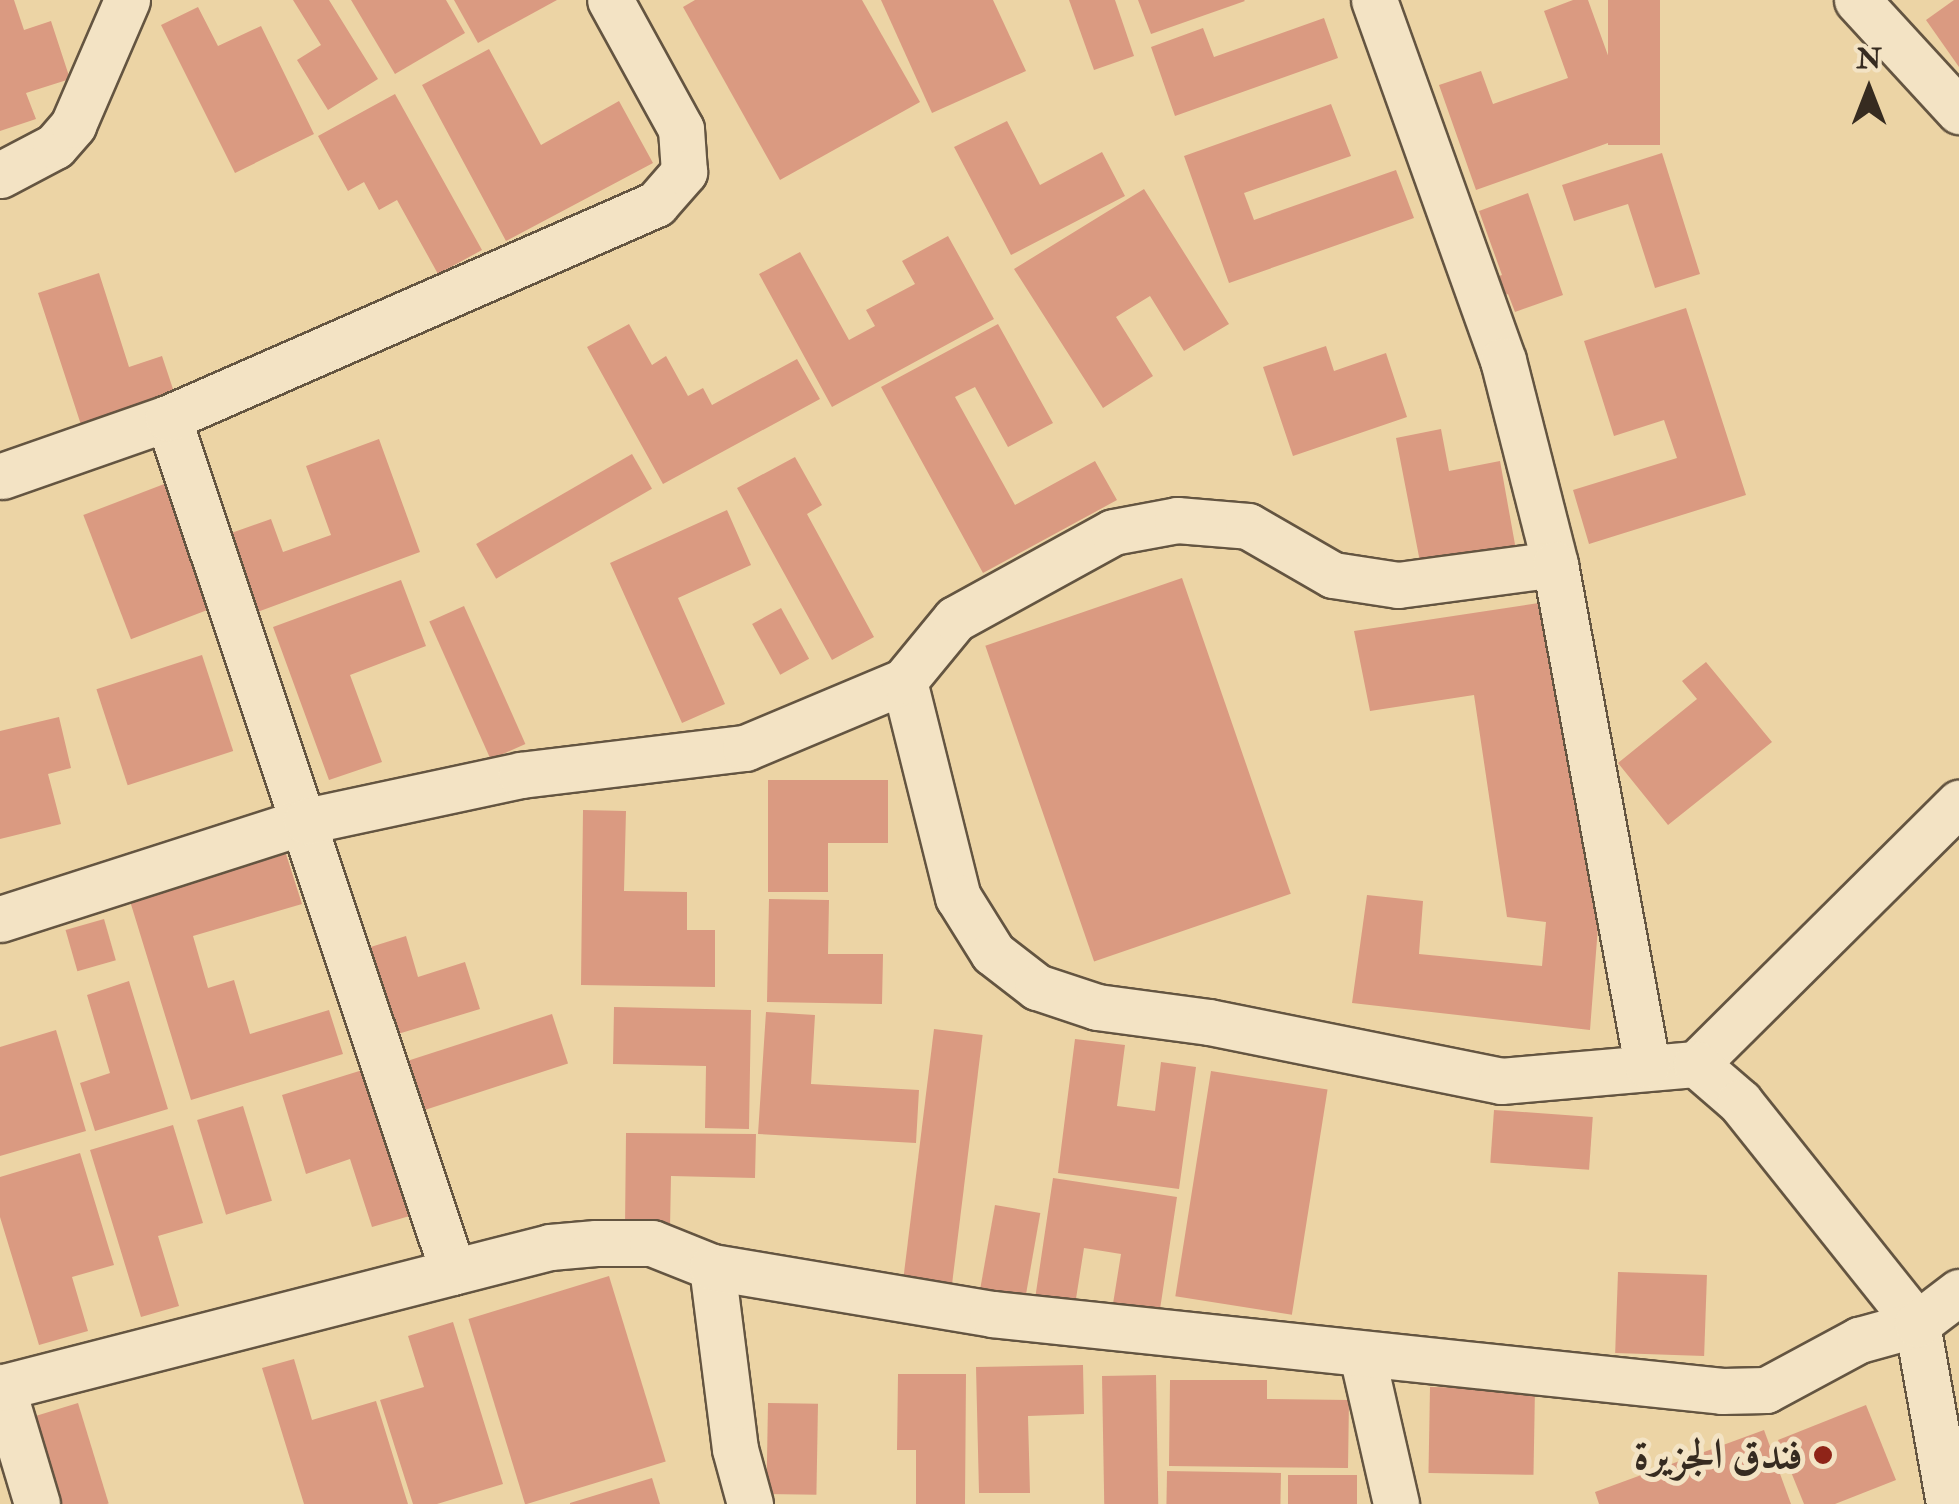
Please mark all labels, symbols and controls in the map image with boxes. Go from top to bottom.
north arrow [1819,40,1919,140]
text: N [1856,42,1882,77]
place label: فندق الجزيرة [1634,1430,1803,1480]
marker: فندق الجزيرة [1812,1444,1834,1466]

